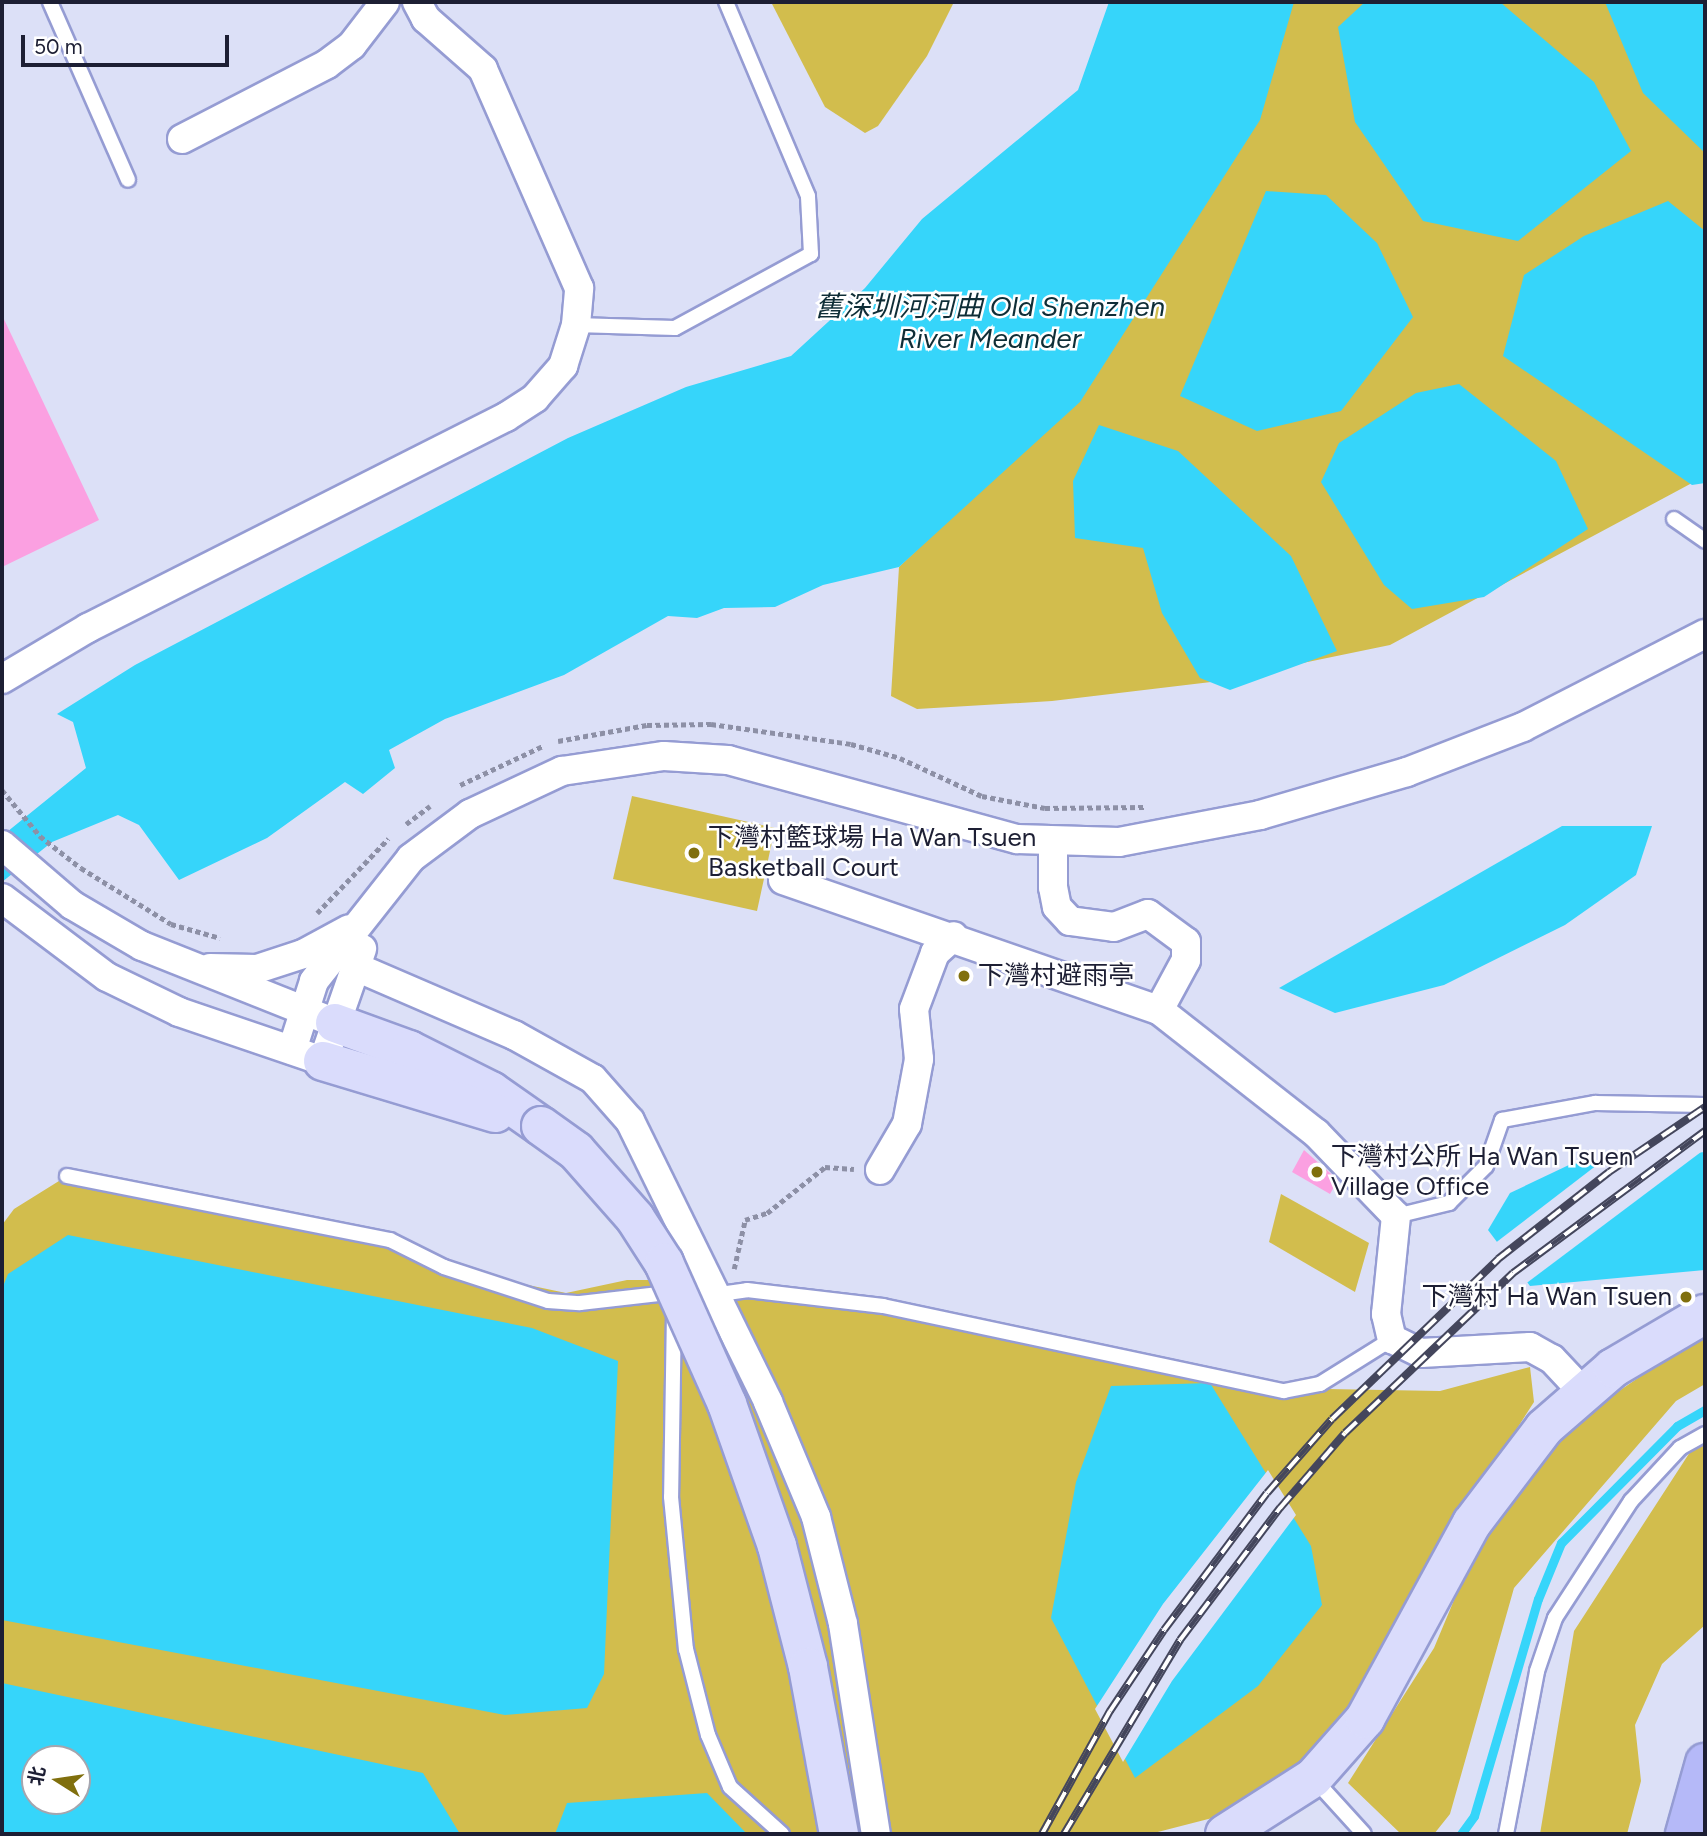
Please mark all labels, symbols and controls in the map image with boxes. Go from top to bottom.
scale bar [24,21,233,65]
text: 50 m [34,34,83,59]
water label: 舊深圳河河曲 Old Shenzhen River Meander [815,289,1165,355]
place label: 下灣村籃球場 Ha Wan Tsuen Basketball Court [708,822,1036,884]
marker: 下灣村籃球場 Ha Wan Tsuen Basketball Court [686,845,702,861]
place label: 下灣村避雨亭 [978,960,1134,992]
marker: 下灣村避雨亭 [956,968,972,984]
place label: 下灣村公所 Ha Wan Tsuen Village Office [1331,1141,1633,1202]
marker: 下灣村公所 Ha Wan Tsuen Village Office [1309,1164,1325,1180]
place label: 下灣村 Ha Wan Tsuen [1422,1281,1672,1313]
marker: 下灣村 Ha Wan Tsuen [1678,1289,1694,1305]
north arrow [21,1745,91,1815]
text: 北 [24,1764,50,1788]

